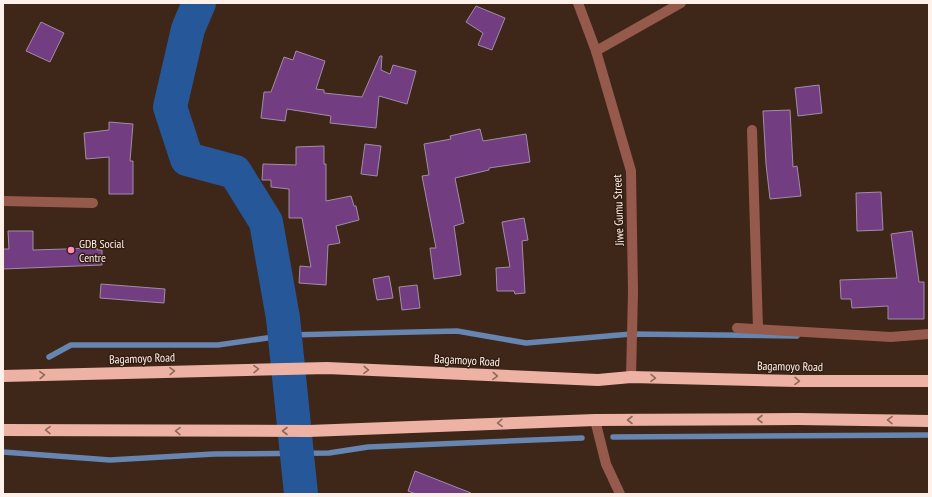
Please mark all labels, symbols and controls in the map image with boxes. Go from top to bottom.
street label: Jiwe Gumu Street [609,173,627,247]
place label: GDB Social Centre [79,236,124,265]
marker: GDB Social Centre [66,245,76,255]
street label: Bagamoyo Road [109,349,175,367]
street label: Bagamoyo Road [434,351,500,369]
street label: Bagamoyo Road [757,358,823,374]
one-way arrow [253,365,259,373]
one-way arrow [363,365,369,374]
one-way arrow [169,367,175,375]
one-way arrow [39,370,45,379]
one-way arrow [492,371,498,380]
one-way arrow [650,373,656,382]
one-way arrow [794,377,800,385]
one-way arrow [627,415,633,424]
one-way arrow [757,415,763,423]
one-way arrow [887,416,893,424]
one-way arrow [497,419,503,428]
one-way arrow [45,426,51,434]
one-way arrow [175,427,181,435]
one-way arrow [282,427,288,435]

